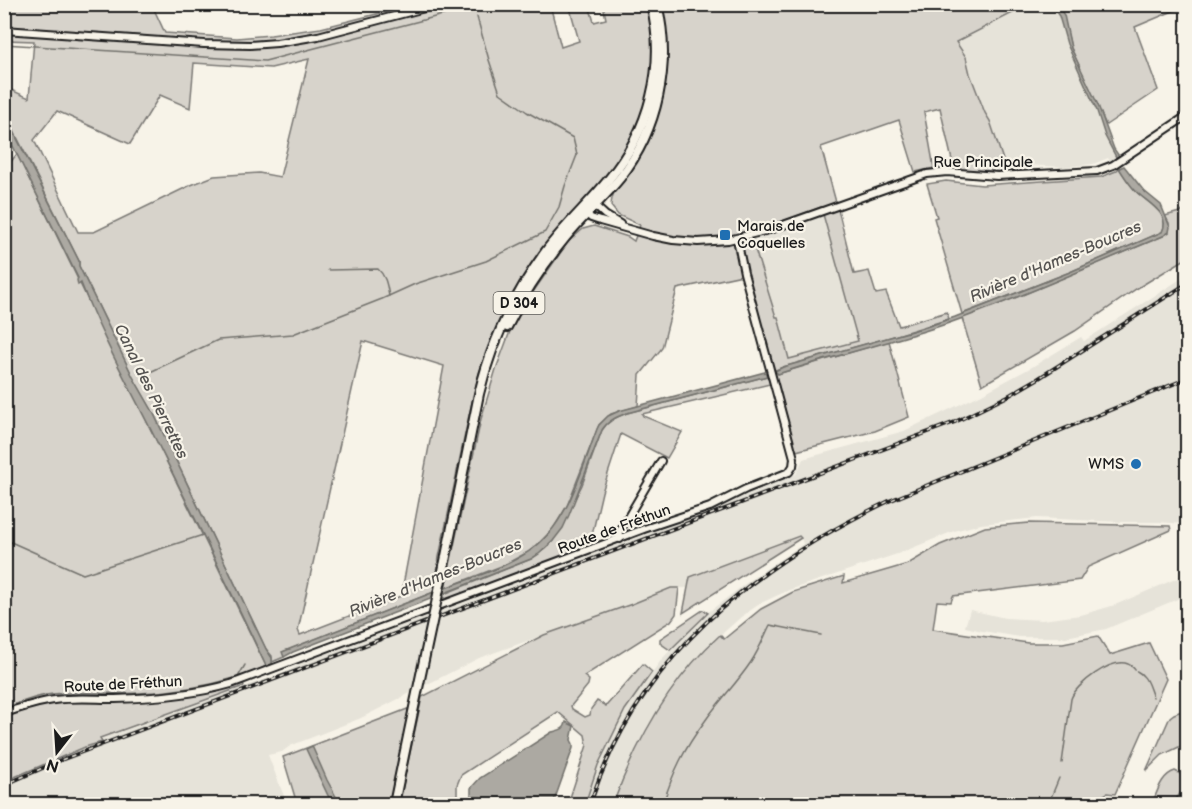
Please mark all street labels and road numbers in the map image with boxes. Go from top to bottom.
street label: Rue Principale [933,153,1033,172]
road number: D 304 [494,292,544,314]
street label: Route de Fréthun [555,500,673,559]
street label: Route de Fréthun [63,672,183,697]

